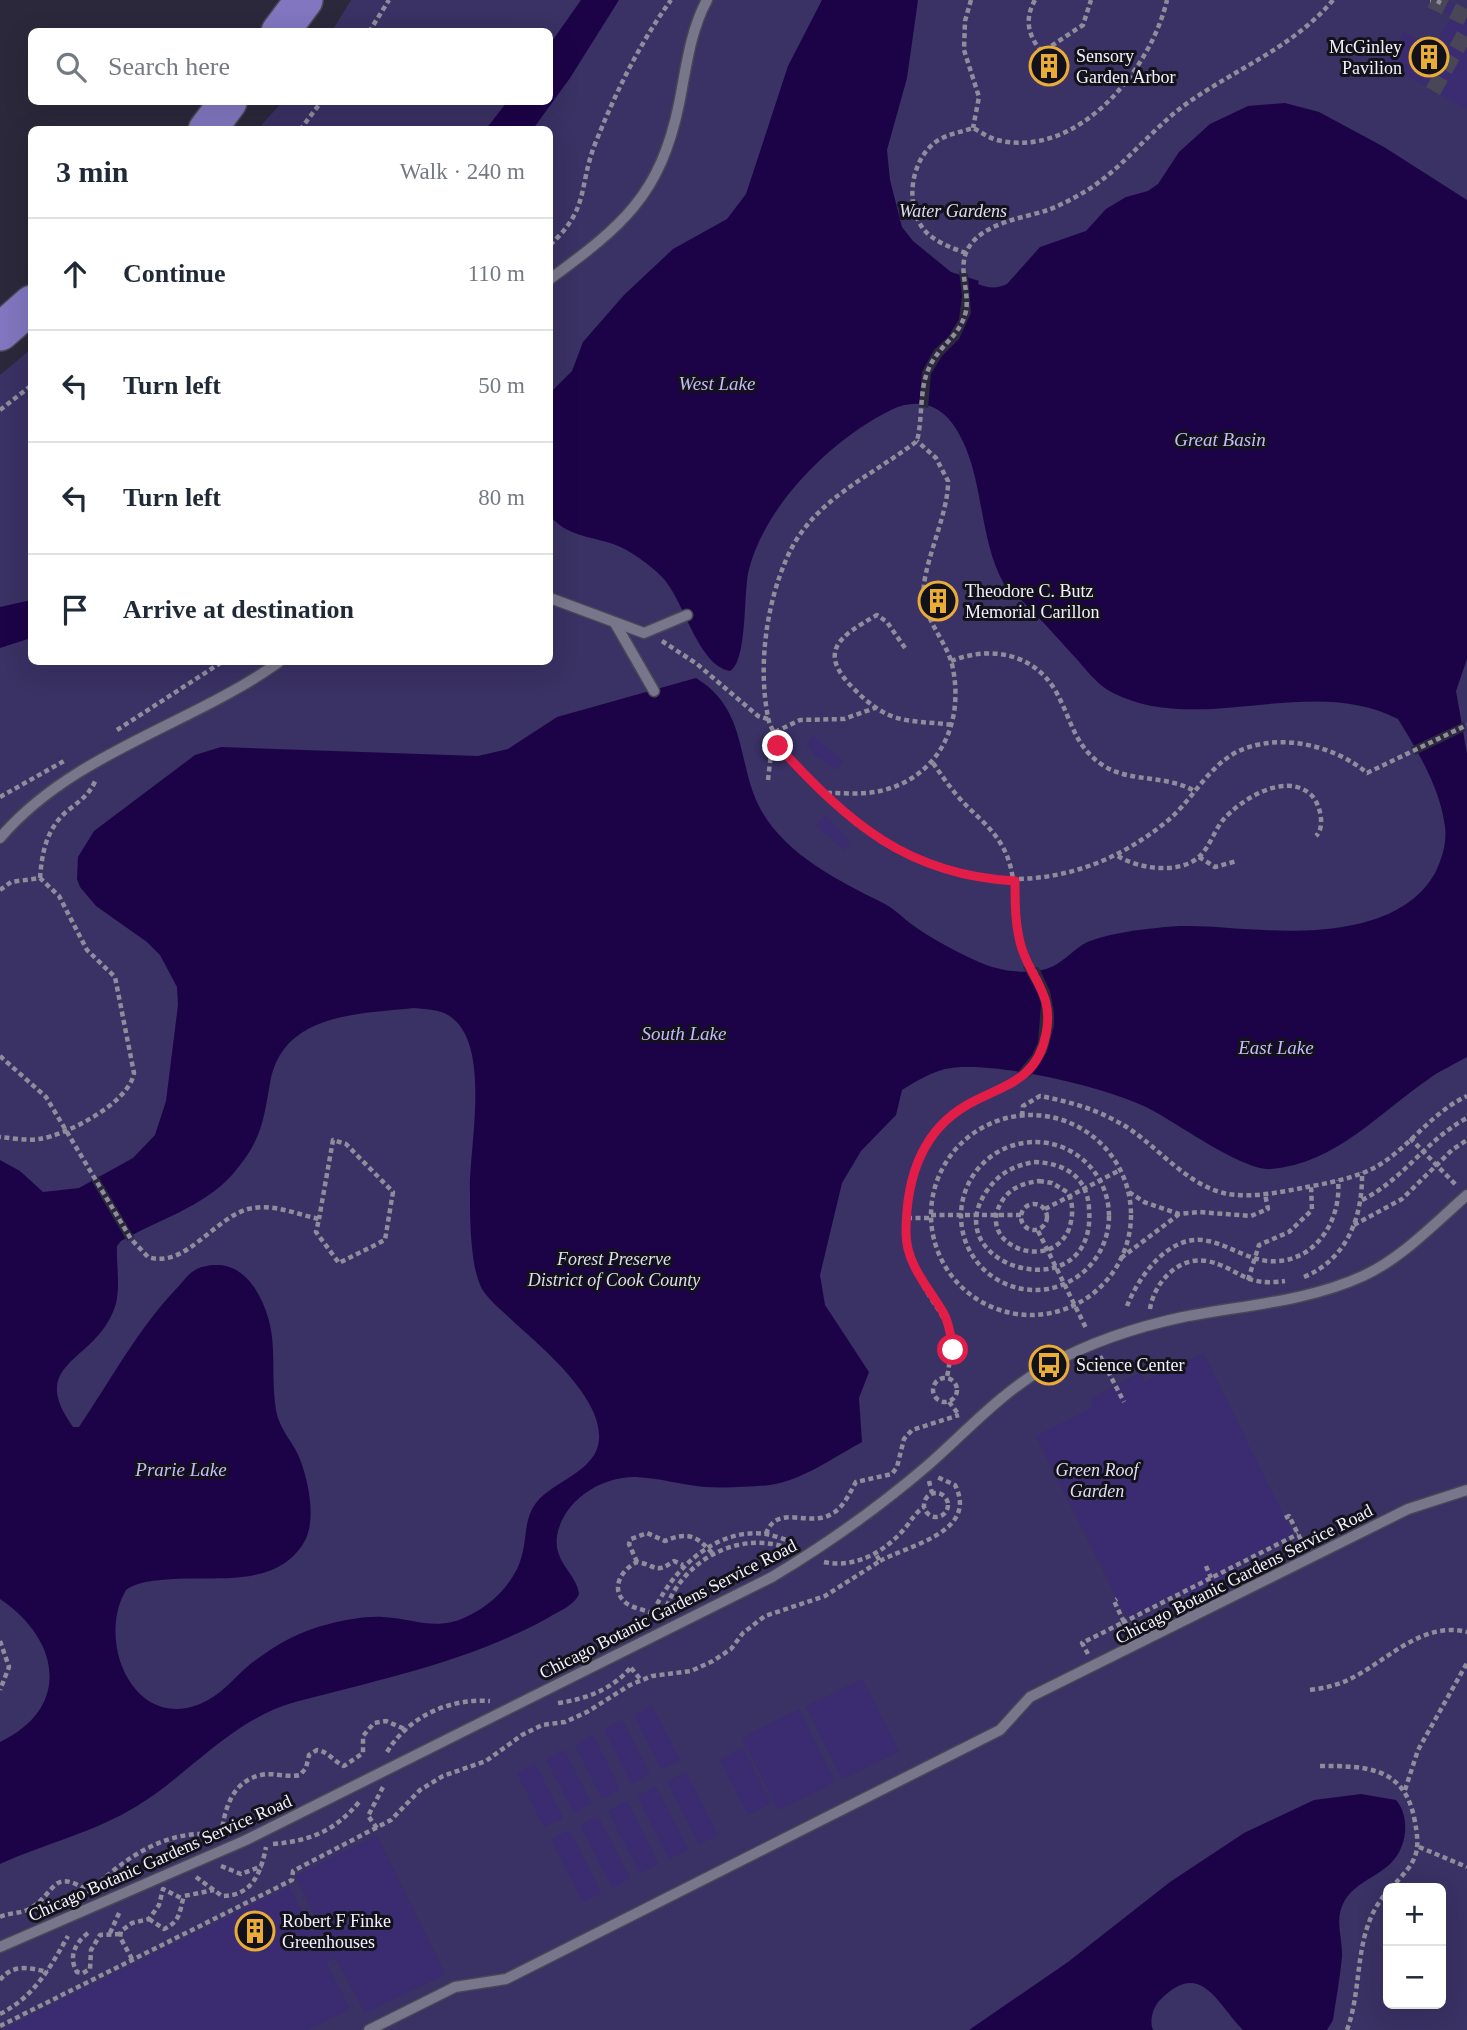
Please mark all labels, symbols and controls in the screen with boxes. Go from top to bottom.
search box [28,28,553,105]
building icon: McGinley Pavilion [1408,36,1450,78]
place label: McGinley Pavilion [1329,37,1402,78]
building icon: Sensory Garden Arbor [1028,45,1070,87]
place label: Sensory Garden Arbor [1076,46,1175,87]
icon: search [52,48,90,86]
text: Search here [108,52,230,81]
text: 3 min [56,155,129,188]
text: Walk · 240 m [400,159,525,184]
park label: Water Gardens [899,201,1007,221]
icon: ahead [56,255,94,293]
text: Continue [123,259,226,288]
text: 110 m [468,261,525,286]
icon: left [56,367,94,405]
text: Turn left [123,371,221,400]
text: 50 m [478,373,525,398]
water label: West Lake [679,373,755,394]
water label: Great Basin [1174,429,1266,450]
icon: left [56,479,94,517]
text: Turn left [123,483,221,512]
text: 80 m [478,485,525,510]
building icon: Theodore C. Butz Memorial Carillon [917,580,959,622]
place label: Theodore C. Butz Memorial Carillon [965,581,1099,622]
icon: arrive [56,591,94,629]
text: Arrive at destination [123,595,354,624]
route end [762,730,793,761]
water label: South Lake [642,1023,726,1044]
water label: East Lake [1237,1037,1314,1058]
park label: Forest Preserve District of Cook County [527,1249,700,1290]
route start [937,1334,968,1365]
bus stop icon: Science Center [1028,1344,1070,1386]
place label: Science Center [1076,1355,1184,1375]
water label: Prarie Lake [134,1459,227,1480]
park label: Green Roof Garden [1056,1460,1141,1501]
street label: Chicago Botanic Gardens Service Road [1112,1500,1376,1648]
street label: Chicago Botanic Gardens Service Road [536,1535,800,1683]
street label: Chicago Botanic Gardens Service Road [25,1791,295,1925]
map controls [1383,1883,1446,2009]
button: + [1383,1883,1446,1946]
building icon: Robert F Finke Greenhouses [234,1910,276,1952]
place label: Robert F Finke Greenhouses [282,1911,391,1952]
button: − [1383,1946,1446,2009]

